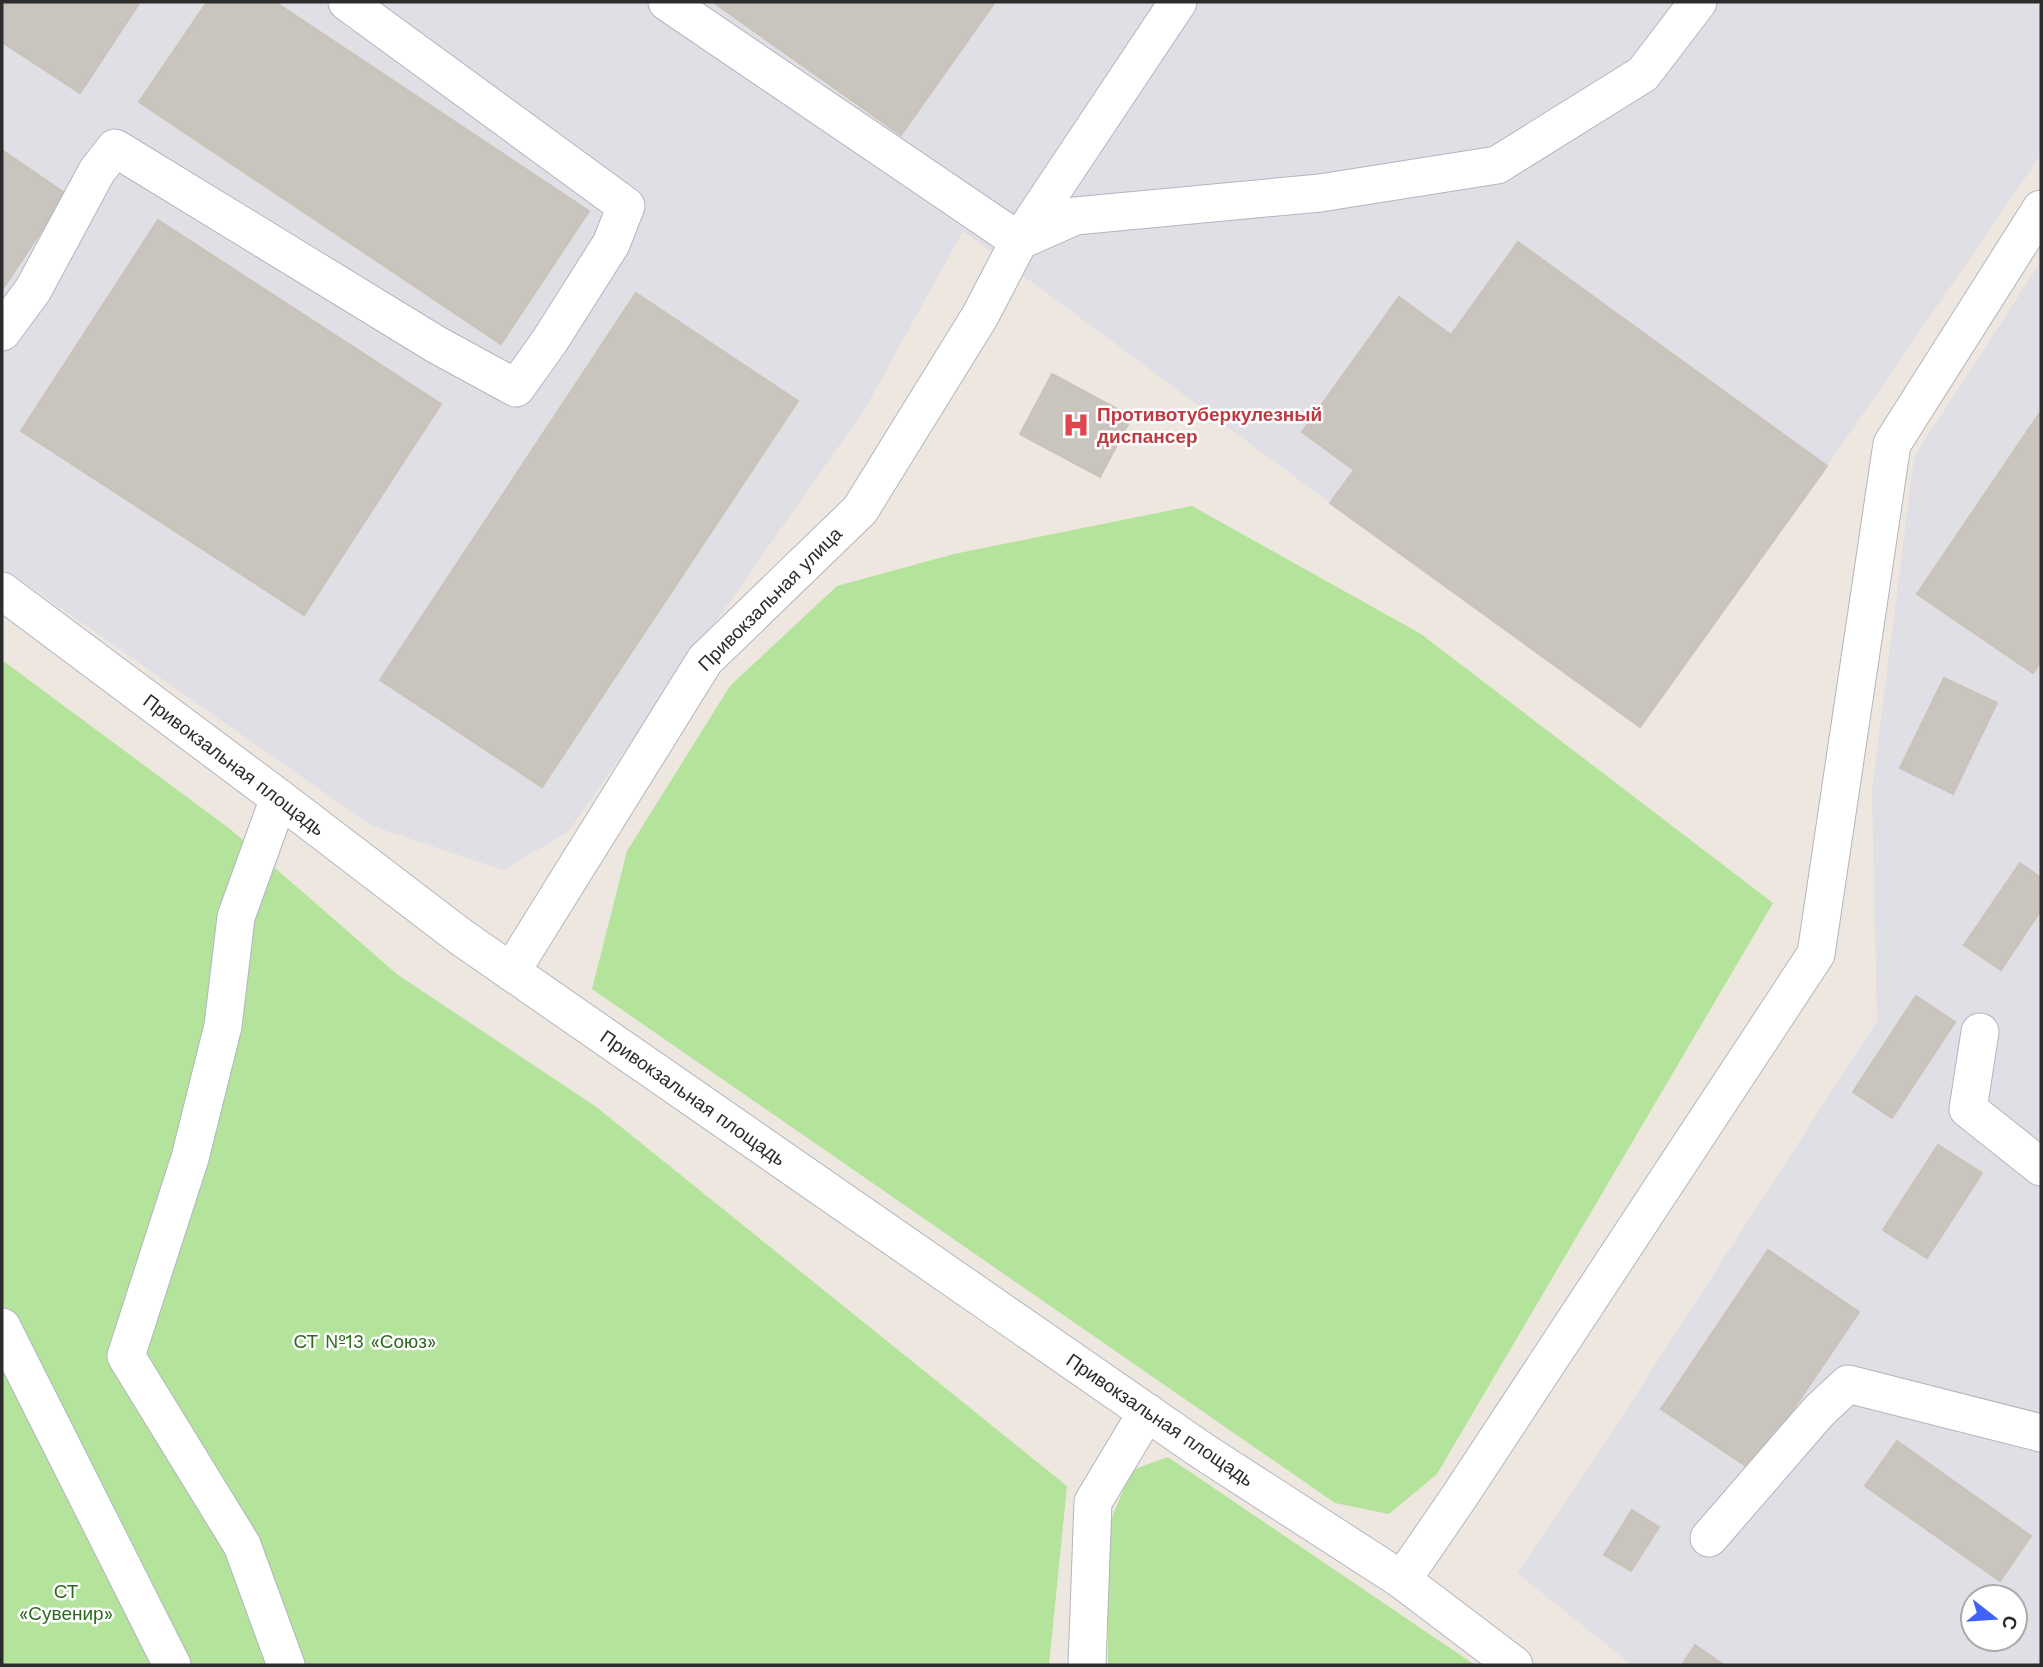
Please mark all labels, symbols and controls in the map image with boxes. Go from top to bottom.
place label: Противотуберкулезный диспансер [1097,403,1322,448]
hospital icon: Противотуберкулезный диспансер [1061,410,1091,440]
street label: Привокзальная улица [693,522,847,676]
street label: Привокзальная площадь [139,689,329,841]
street label: Привокзальная площадь [596,1025,790,1171]
park label: СТ №13 «Союз» [294,1330,436,1353]
street label: Привокзальная площадь [1062,1349,1258,1491]
park label: СТ «Сувенир» [19,1580,113,1625]
north arrow [1959,1583,2029,1653]
text: С [1997,1613,2023,1633]

